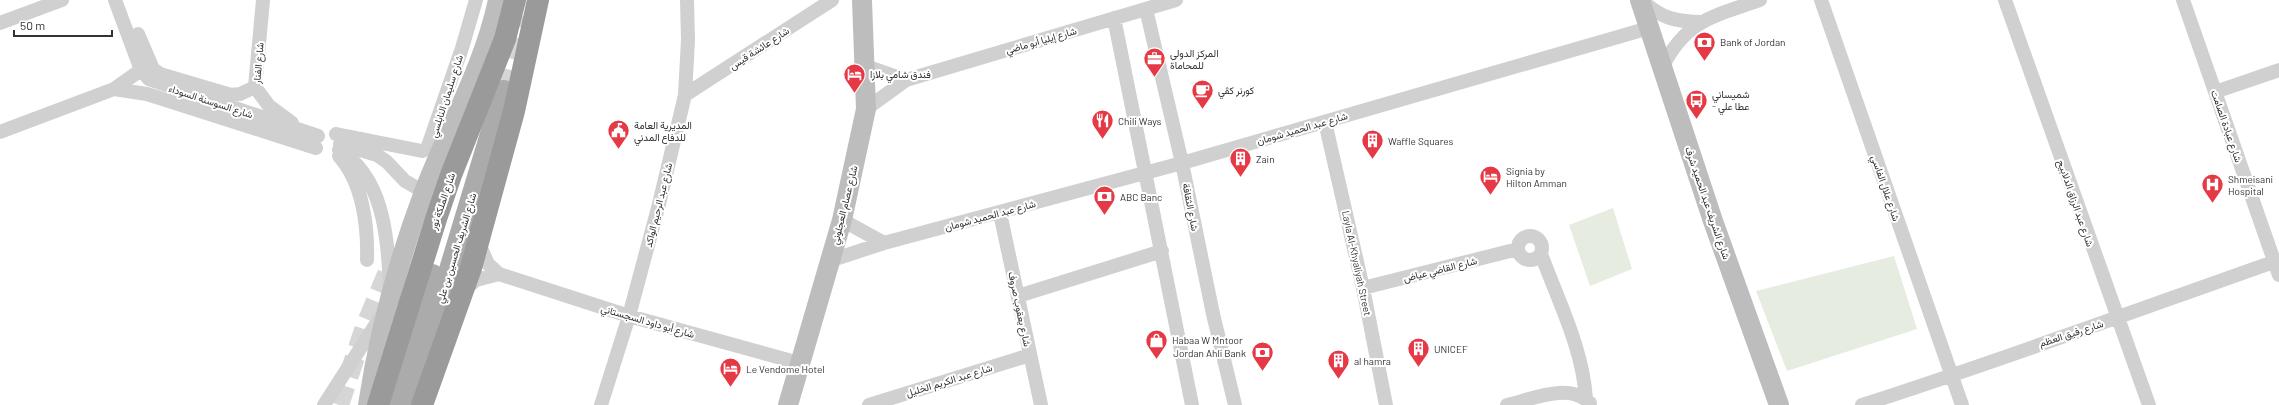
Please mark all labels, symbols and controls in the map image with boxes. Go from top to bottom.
scale bar [14,12,112,38]
text: 50 m [20,18,45,32]
street label: شارع عائشة قيس [727,24,792,73]
street label: شارع إيليا أبو ماضي [1004,24,1079,59]
bank icon: Bank of Jordan [1692,29,1718,62]
place label: Bank of Jordan [1720,36,1785,48]
street label: شارع الفنار [250,42,267,85]
office icon: المركز الدولي للمحاماة [1142,46,1168,79]
place label: المركز الدولي للمحاماة [1170,47,1219,71]
street label: شارع سليمان النابلسي [427,53,468,140]
hotel icon: فندق شامي بلازا [841,61,867,94]
place label: فندق شامي بلازا [870,68,931,83]
cafe icon: كورنر كڤي [1190,77,1216,110]
street label: شارع السوسنة السوداء [167,82,255,121]
place label: كورنر كڤي [1218,84,1255,99]
bus stop icon: شميساني - عطا علي [1683,87,1709,120]
place label: شميساني - عطا علي [1712,88,1750,115]
street label: شارع عبادة الصامت [2208,88,2245,164]
restaurant icon: Chili Ways [1089,108,1115,141]
street label: شارع عبد الحميد شومان [1255,109,1349,148]
place label: Chili Ways [1118,115,1162,127]
public building icon: المديرية العامة للدفاع المدني [605,118,631,151]
place label: المديرية العامة للدفاع المدني [634,119,692,146]
building icon: Waffle Squares [1359,128,1385,161]
place label: Waffle Squares [1388,135,1454,147]
street label: شارع الشريف عبد الحميد شرف [1682,145,1733,261]
building icon: Zain [1227,146,1253,179]
place label: Zain [1256,153,1275,165]
street label: شارع علال الفاسي [1866,153,1903,224]
street label: شارع عبد الرزاق الدلابيح [2055,158,2097,248]
street label: شارع عبد الرحيم الواكد [642,161,675,249]
street label: شارع عصام العجلوني [828,164,863,247]
hotel icon: Signia by Hilton Amman [1477,164,1503,197]
place label: Signia by Hilton Amman [1506,165,1567,189]
street label: شارع الملكة نور [426,171,458,232]
hospital icon: Shmeisani Hospital [2200,172,2226,205]
place label: Shmeisani Hospital [2228,173,2273,197]
street label: شارع الثقافة [1180,182,1202,232]
bank icon: ABC Banc [1092,184,1118,217]
street label: شارع الشريف الحسين بن علي [433,191,481,305]
place label: ABC Banc [1120,191,1162,203]
street label: شارع عبد الحميد شومان [943,197,1037,234]
street label: Layla Al-Khyaliyah Street [1340,209,1374,317]
street label: شارع القاضي عياض [1402,254,1479,287]
street label: شارع يعقوب صروف [1005,270,1034,348]
street label: شارع أبو داود السجستاني [599,302,696,343]
street label: شارع رفيق العظم [2037,317,2105,350]
shop icon: Habaa W Mntoor [1143,327,1169,360]
place label: Habaa W Mntoor [1172,334,1243,346]
building icon: UNICEF [1405,336,1431,369]
bank icon: Jordan Ahli Bank [1249,340,1275,373]
place label: UNICEF [1434,343,1468,355]
place label: Jordan Ahli Bank [1173,347,1246,359]
building icon: al hamra [1325,348,1351,381]
place label: al hamra [1354,355,1391,367]
hotel icon: Le Vendome Hotel [717,356,743,389]
street label: شارع عبد الكريم الخليل [904,361,994,400]
place label: Le Vendome Hotel [746,363,825,375]

